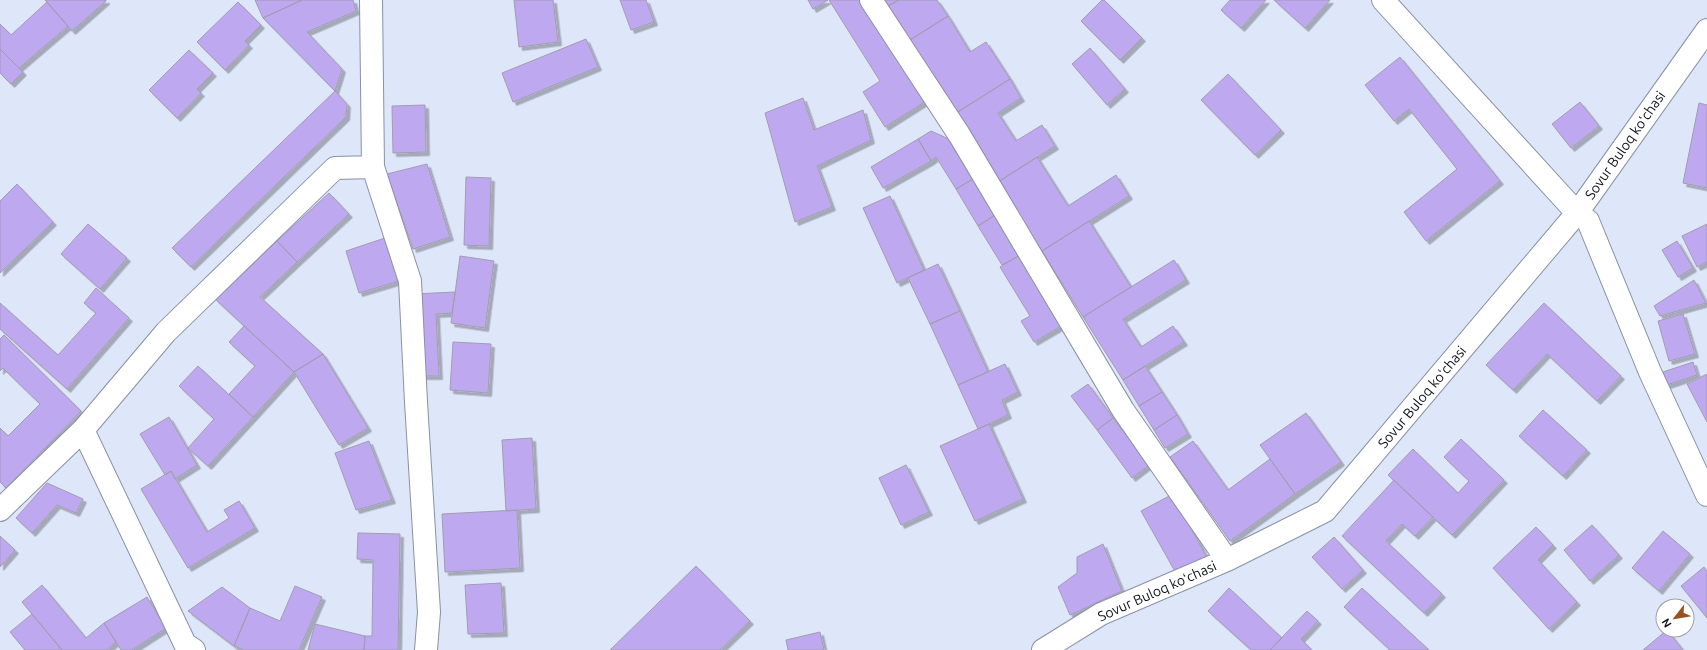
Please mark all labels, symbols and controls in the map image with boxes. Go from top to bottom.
street label: Sovur Buloq koʻchasi [1582,88,1668,202]
street label: Sovur Buloq koʻchasi [1375,343,1469,451]
street label: Sovur Buloq koʻchasi [1095,558,1219,624]
north arrow [1655,598,1695,638]
text: N [1659,617,1674,630]

